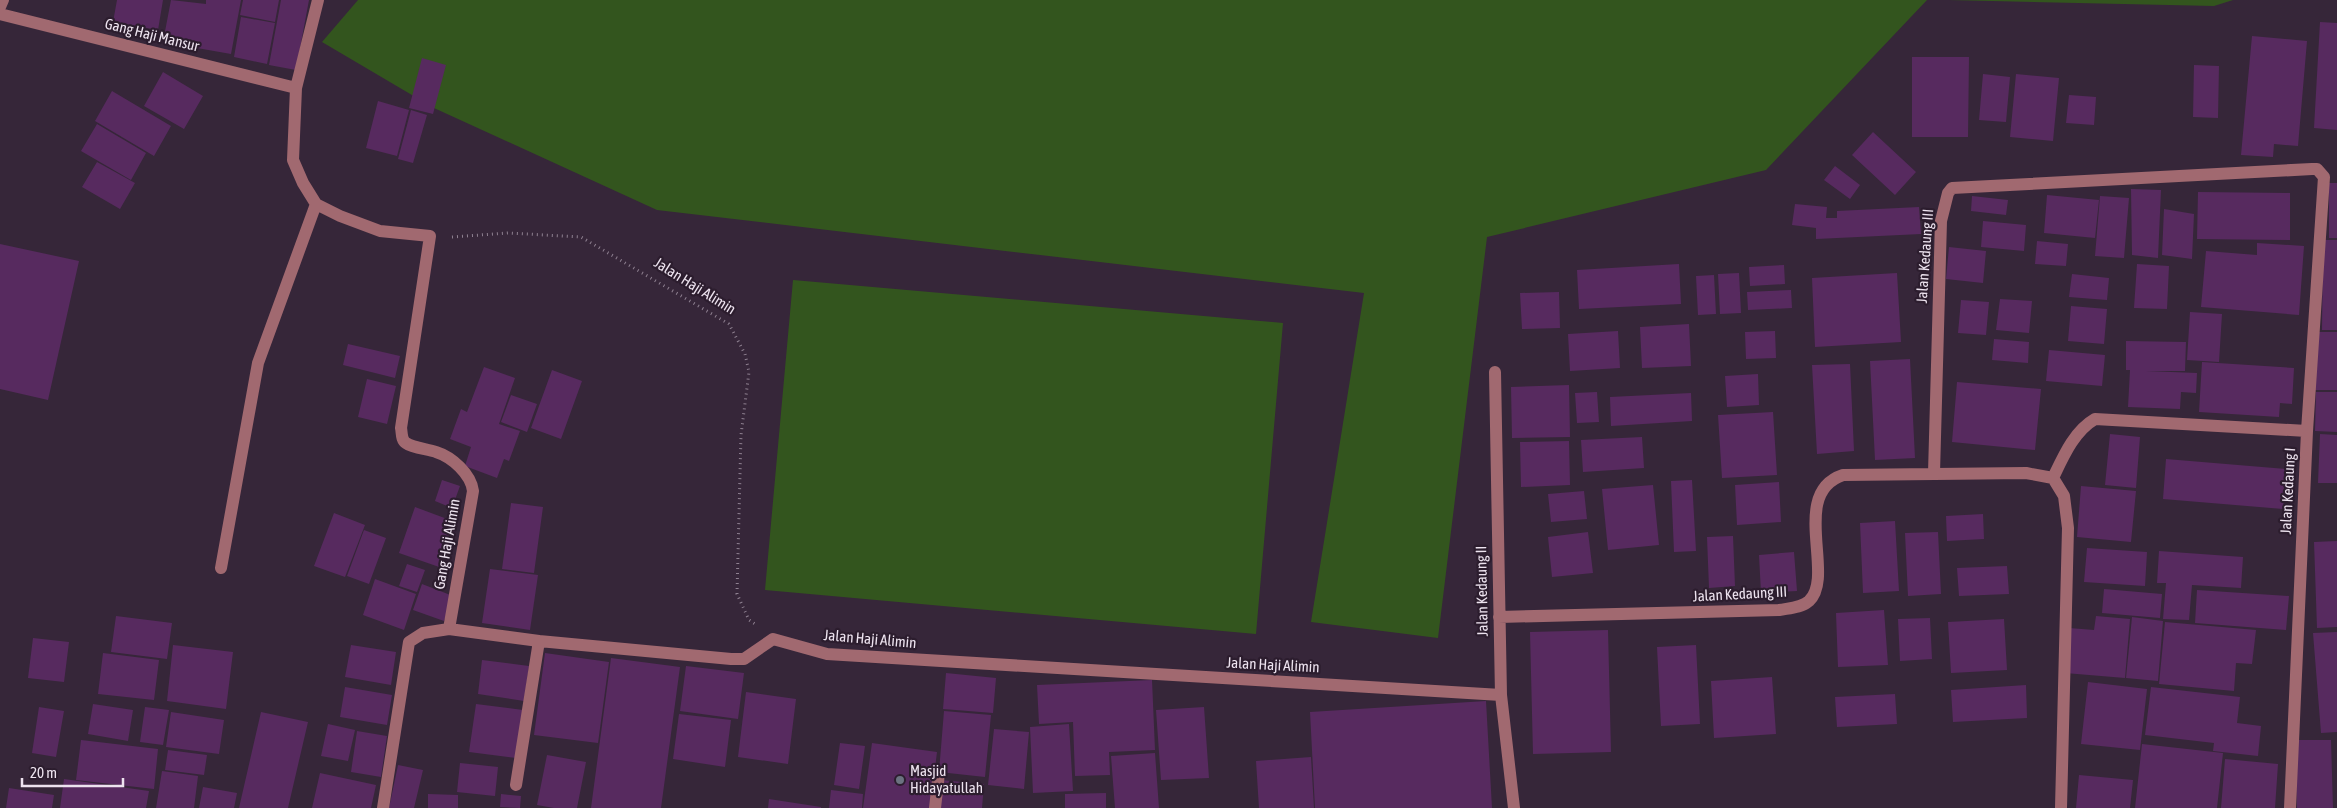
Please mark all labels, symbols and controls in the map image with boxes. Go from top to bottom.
street label: Gang Haji Mansur [103,15,202,55]
street label: Jalan Kedaung III [1913,208,1936,304]
street label: Jalan Haji Alimin [651,254,739,317]
street label: Jalan Kedaung I [2277,447,2298,535]
street label: Gang Haji Alimin [430,497,463,591]
street label: Jalan Kedaung II [1472,546,1491,636]
street label: Jalan Kedaung III [1692,583,1788,604]
street label: Jalan Haji Alimin [823,626,917,651]
street label: Jalan Haji Alimin [1226,654,1320,675]
scale bar [22,756,124,788]
place label: Masjid Hidayatullah [910,762,983,796]
text: 20 m [30,764,57,781]
marker: Masjid Hidayatullah [894,774,906,786]

